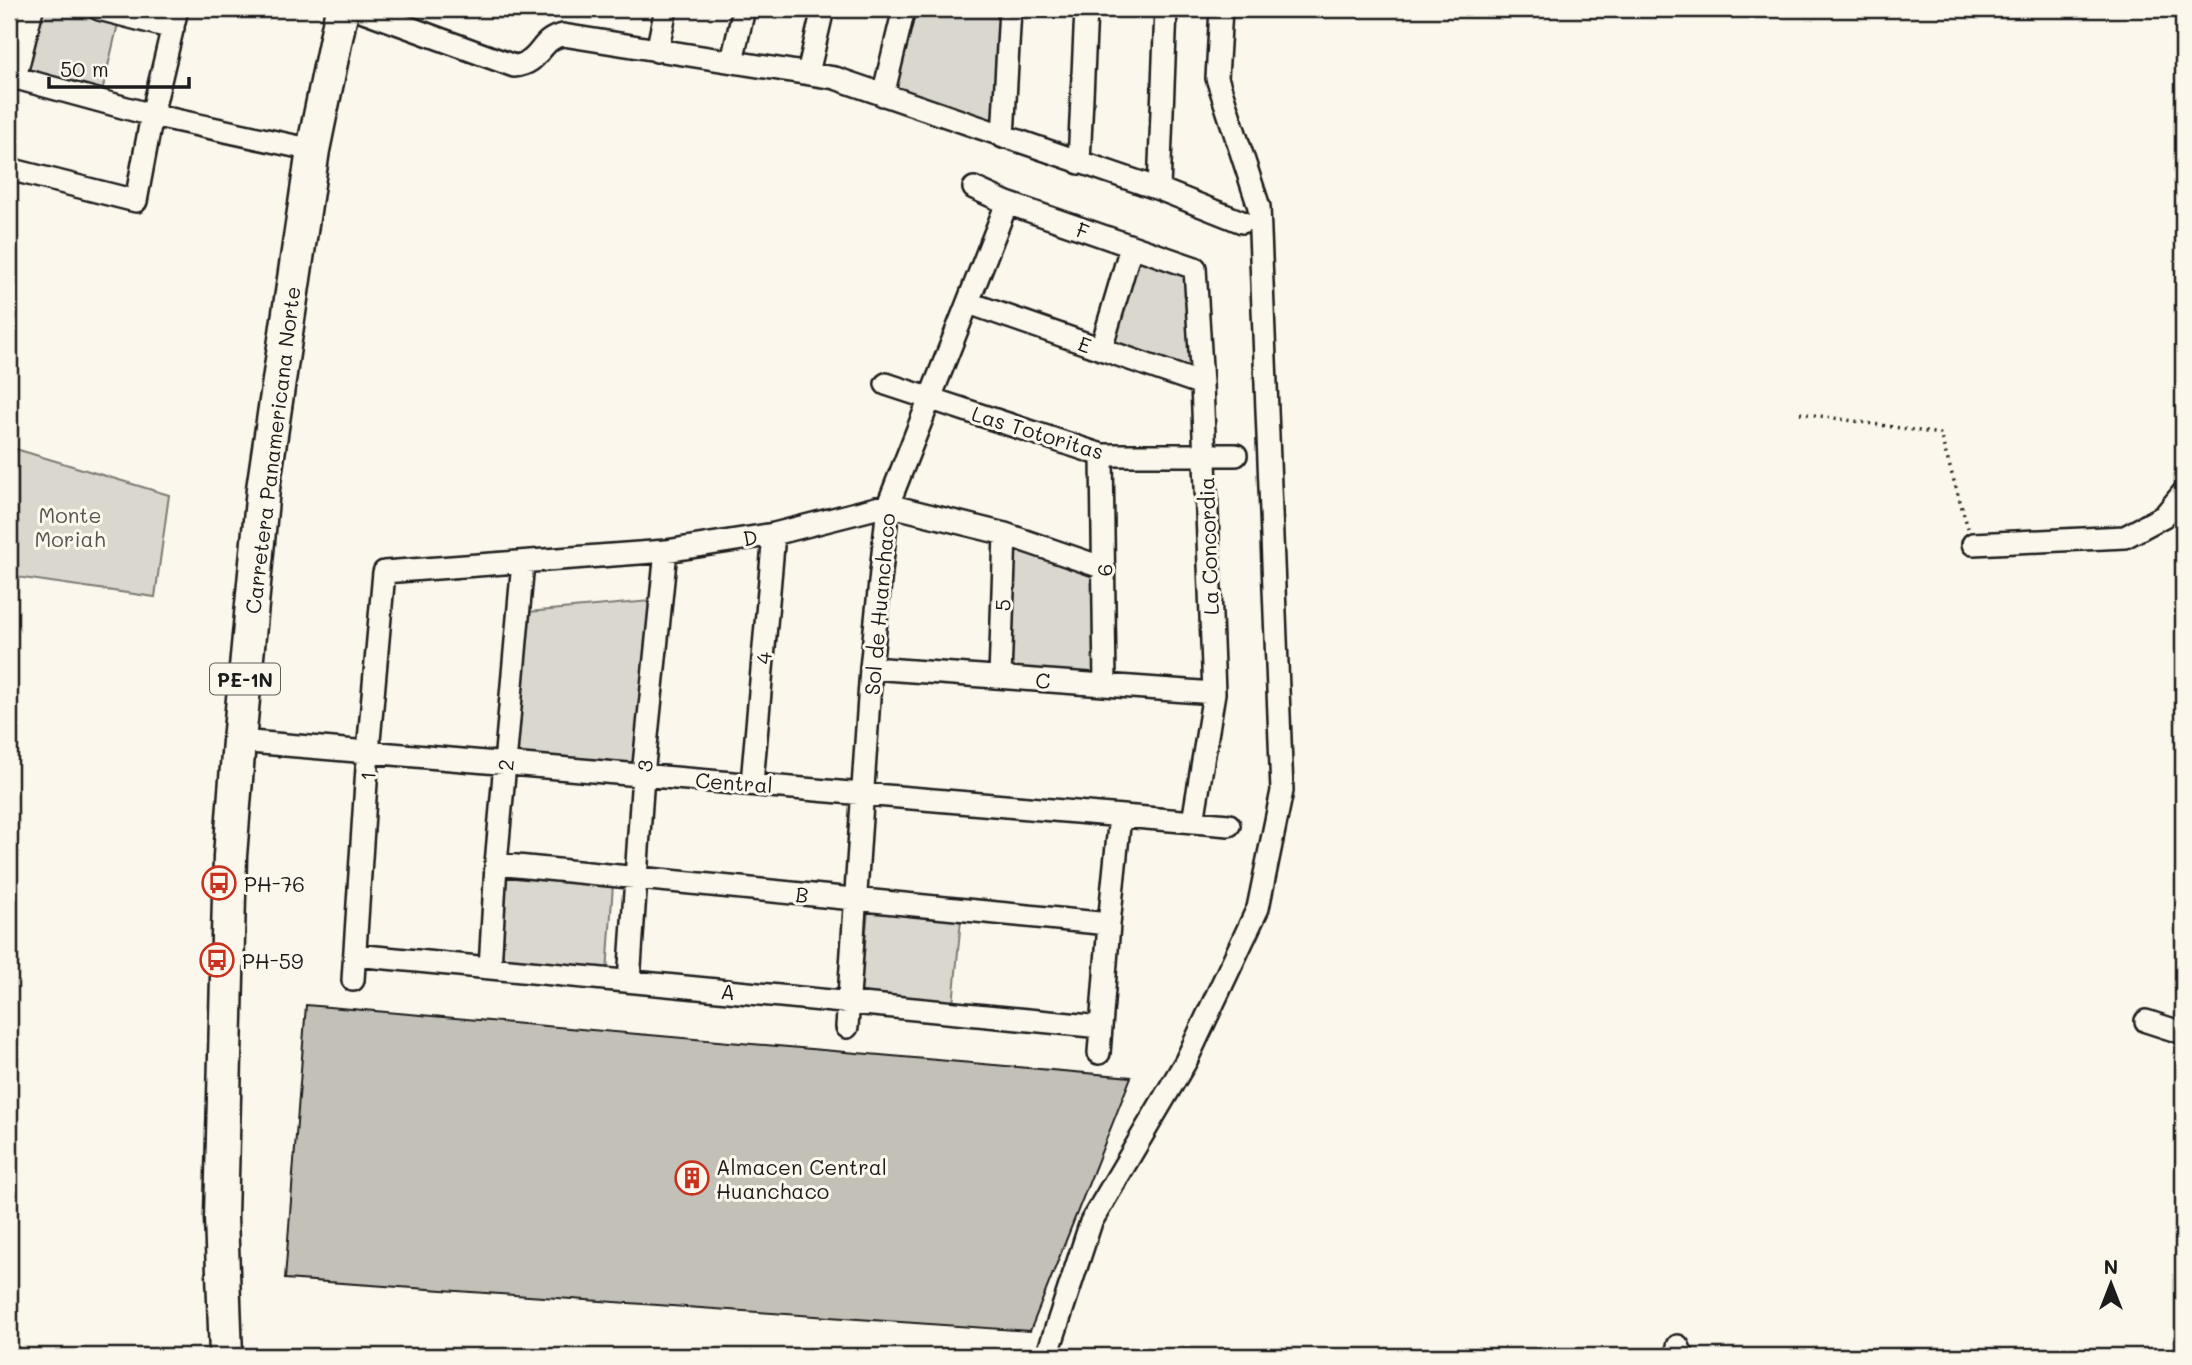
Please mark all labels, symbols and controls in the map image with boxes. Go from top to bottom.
scale bar [49,46,189,90]
text: 50 m [60,55,109,82]
street label: F [1073,215,1093,245]
street label: Carretera Panamericana Norte [239,285,305,615]
street label: E [1075,329,1095,359]
street label: Las Totoritas [969,399,1107,465]
street label: La Concordia [1192,477,1224,615]
park label: Monte Moriah [34,501,106,552]
street label: Sol de Huanchaco [858,512,900,696]
street label: D [741,523,759,551]
street label: 6 [1090,563,1118,577]
street label: 5 [988,598,1016,612]
street label: 4 [749,650,777,665]
road number: PE-1N [210,664,280,694]
street label: C [1034,666,1052,694]
street label: 2 [491,758,519,772]
street label: 3 [630,759,658,773]
street label: Central [694,766,774,798]
street label: 1 [353,770,381,782]
bus stop icon: PH-76 [200,864,238,902]
place label: PH-76 [244,870,305,897]
street label: B [794,880,810,908]
bus stop icon: PH-59 [198,941,236,979]
place label: PH-59 [242,947,303,974]
street label: A [719,977,737,1005]
place label: Almacen Central Huanchaco [716,1153,887,1204]
building icon: Almacen Central Huanchaco [673,1159,711,1197]
north arrow [2076,1250,2146,1320]
text: N [2104,1254,2118,1279]

